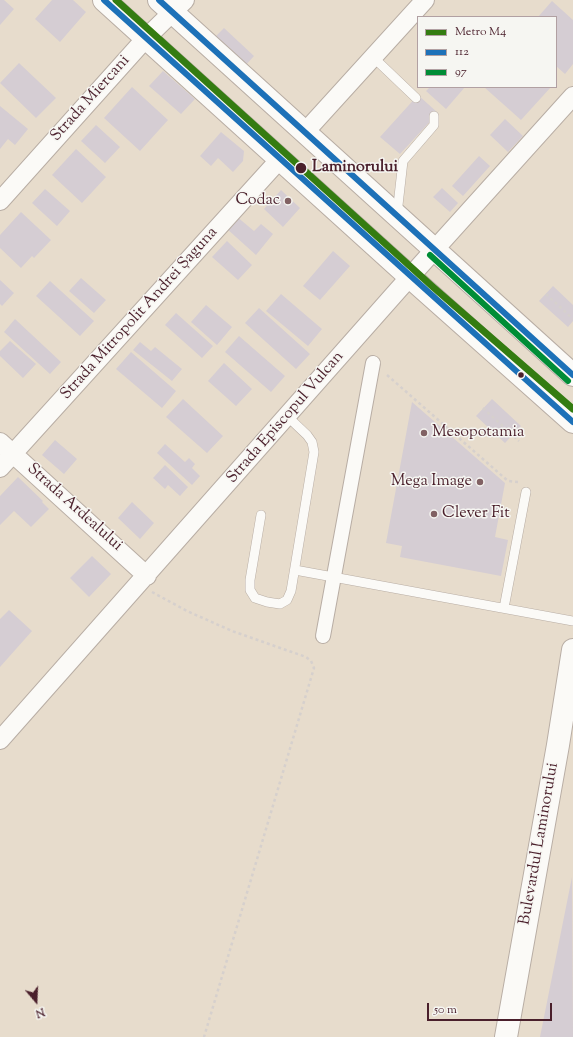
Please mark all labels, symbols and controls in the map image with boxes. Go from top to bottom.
legend [417,16,557,88]
text: Metro M4 [455,23,506,41]
text: 112 [455,43,469,61]
street label: Strada Miercani [47,52,135,146]
text: 97 [455,63,467,81]
place label: Laminorului [312,158,398,178]
marker: Laminorului [294,161,308,175]
place label: Codac [235,191,280,211]
marker: Codac [283,196,293,206]
street label: Strada Mitropolit Andrei Șaguna [57,224,223,404]
street label: Strada Episcopul Vulcan [223,348,349,488]
unlabelled marker [516,370,526,380]
place label: Mesopotamia [432,423,524,443]
marker: Mesopotamia [419,428,429,438]
street label: Strada Ardealului [22,460,126,556]
place label: Mega Image [391,472,472,492]
marker: Mega Image [475,477,485,487]
place label: Clever Fit [442,504,510,524]
marker: Clever Fit [429,509,439,519]
street label: Bulevardul Laminorului [516,761,564,927]
north arrow [16,981,56,1021]
scale bar [429,995,554,1021]
text: 50 m [434,1001,457,1019]
text: N [33,1003,47,1021]

